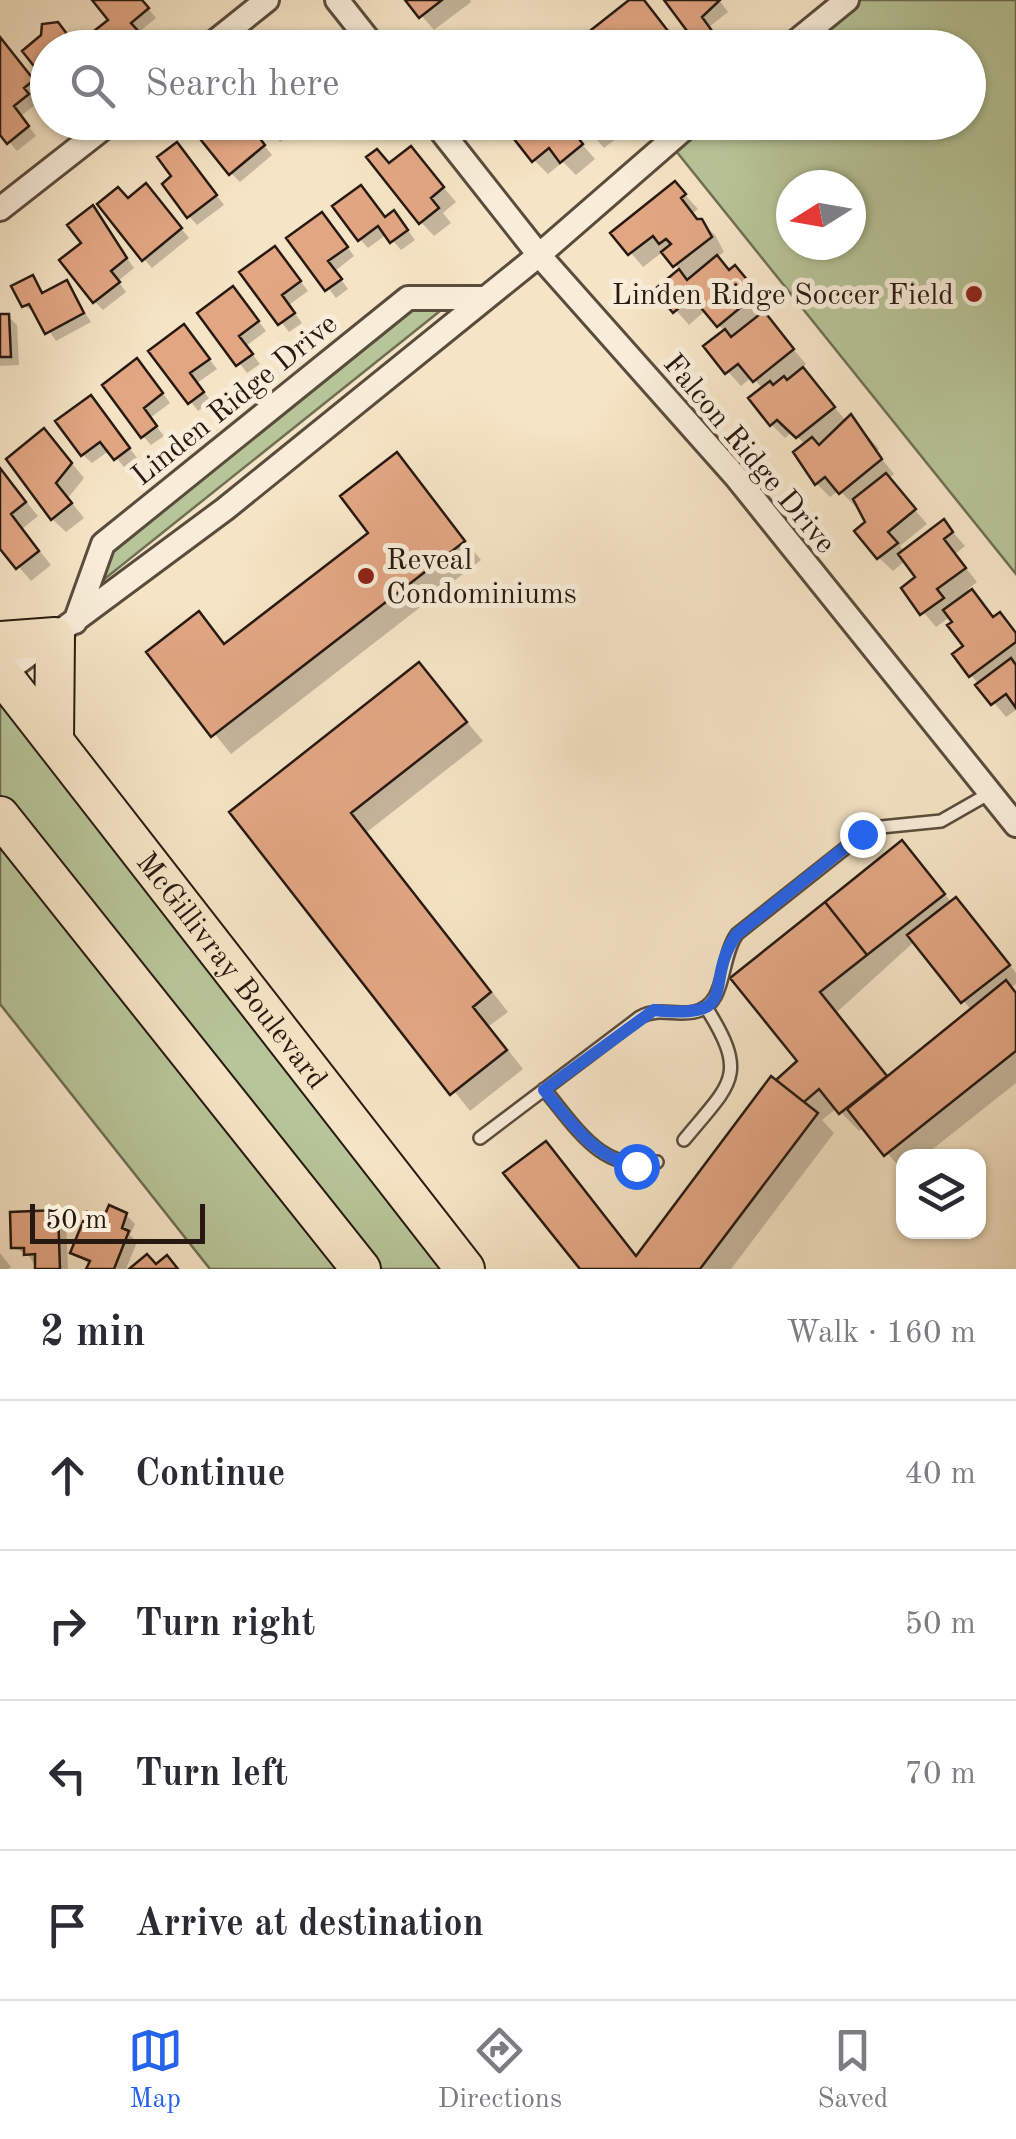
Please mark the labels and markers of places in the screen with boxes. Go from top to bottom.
place label: Linden Ridge Soccer Field [612,281,954,311]
marker: Linden Ridge Soccer Field [963,283,985,305]
place label: Reveal Condominiums [386,546,577,610]
marker: Reveal Condominiums [355,565,377,587]

